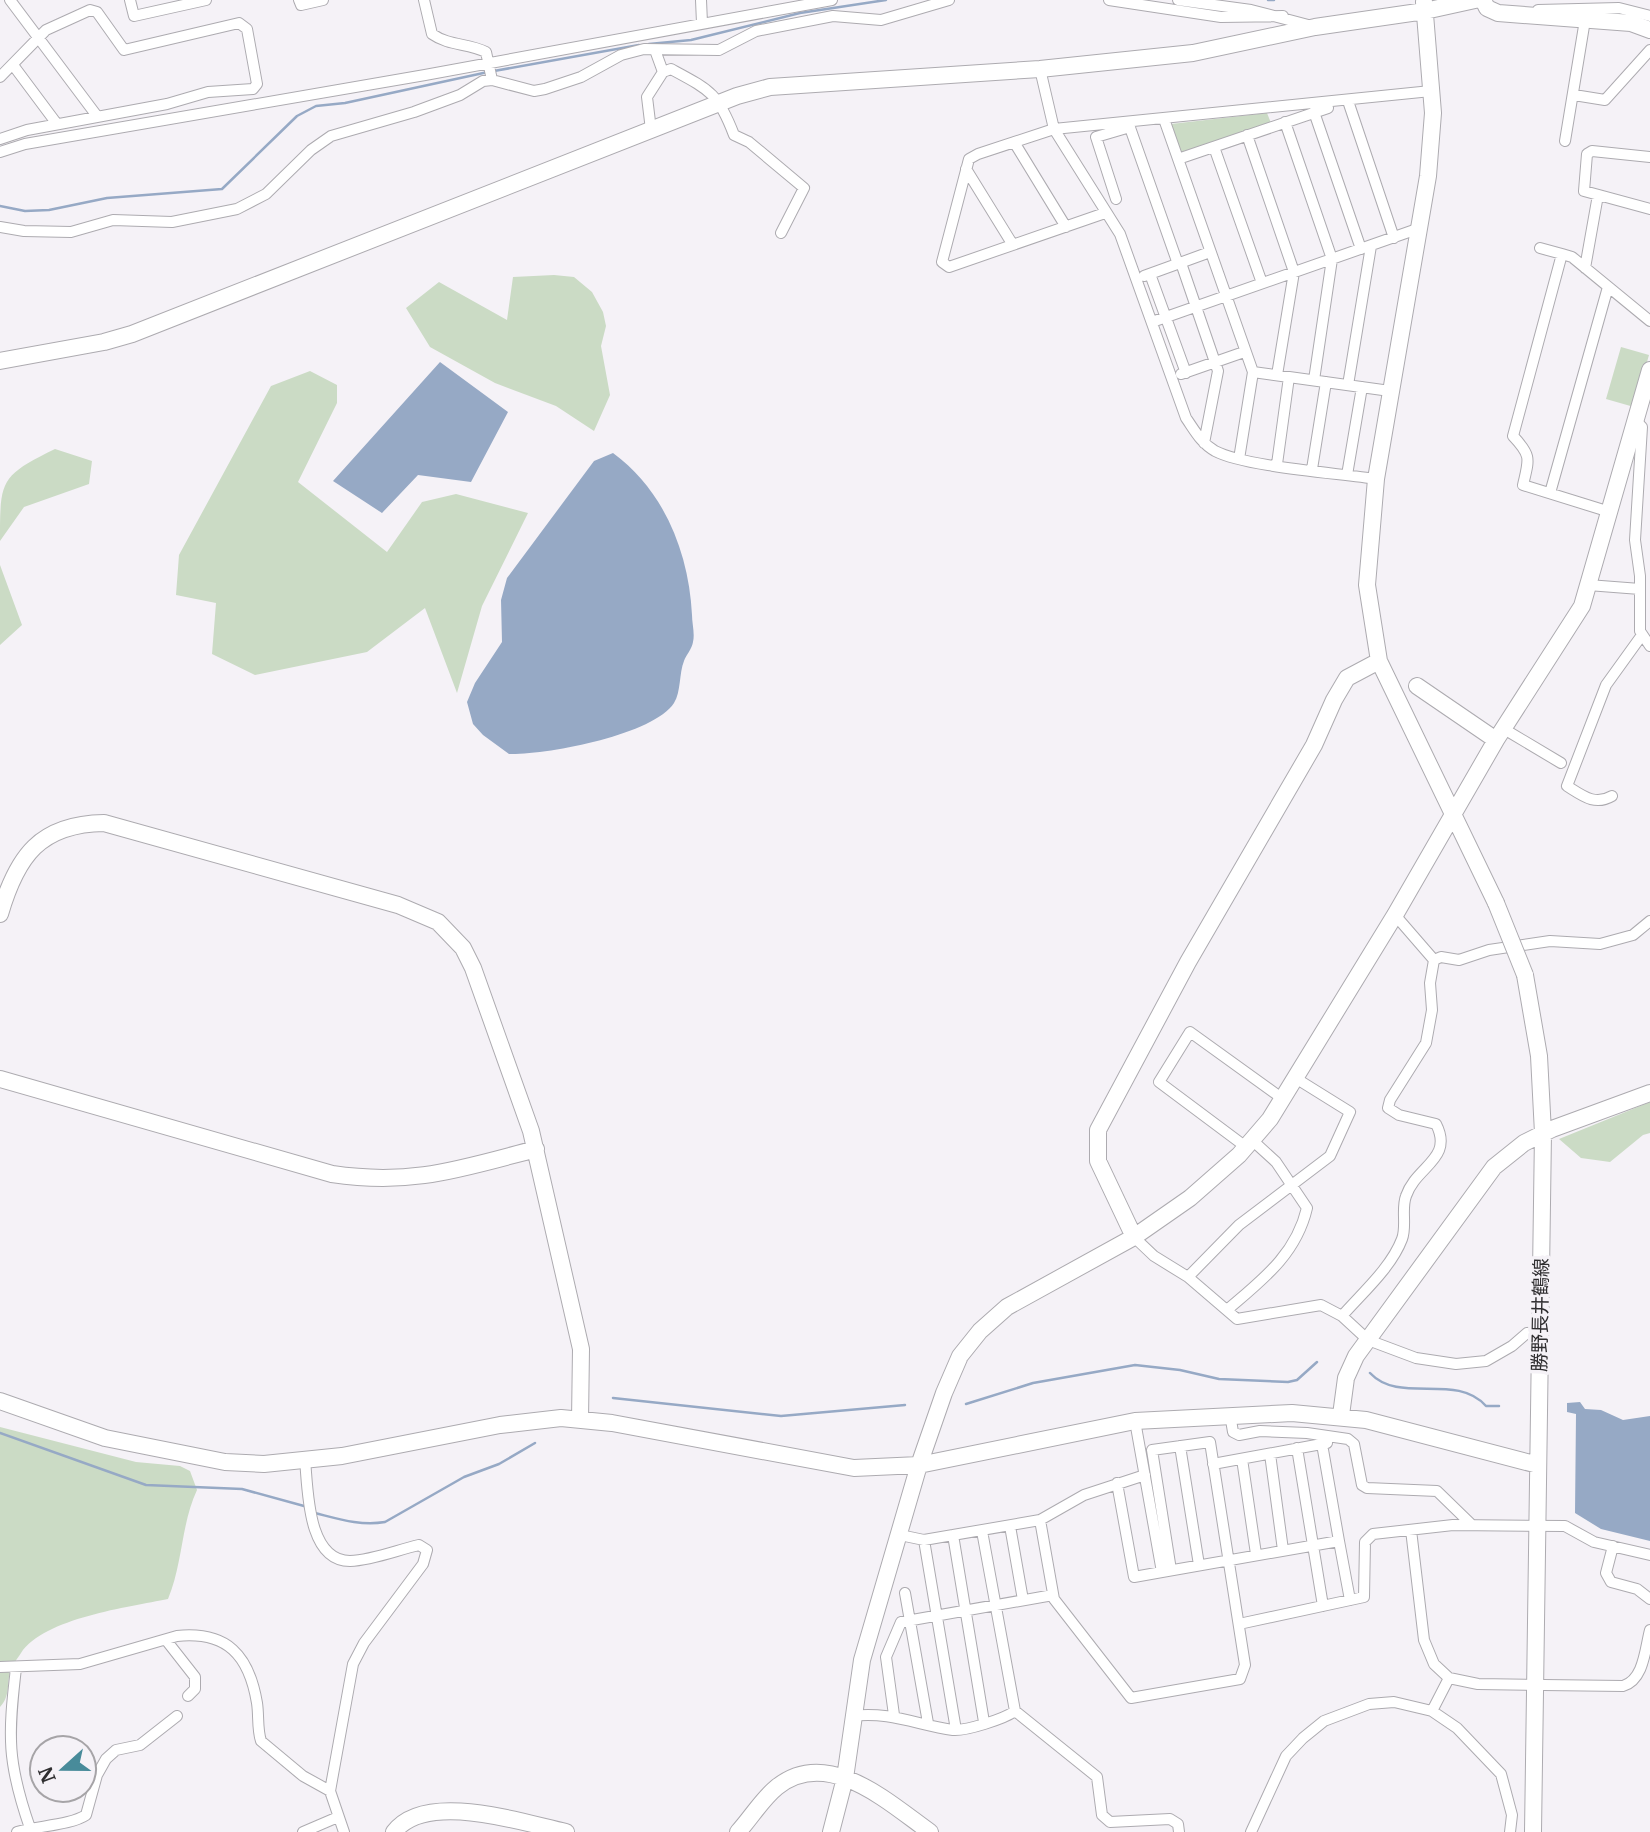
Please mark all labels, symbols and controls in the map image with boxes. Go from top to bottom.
street label: 勝野長井鶴線 [1527,1258,1553,1372]
north arrow [28,1734,98,1804]
text: N [33,1764,61,1786]

